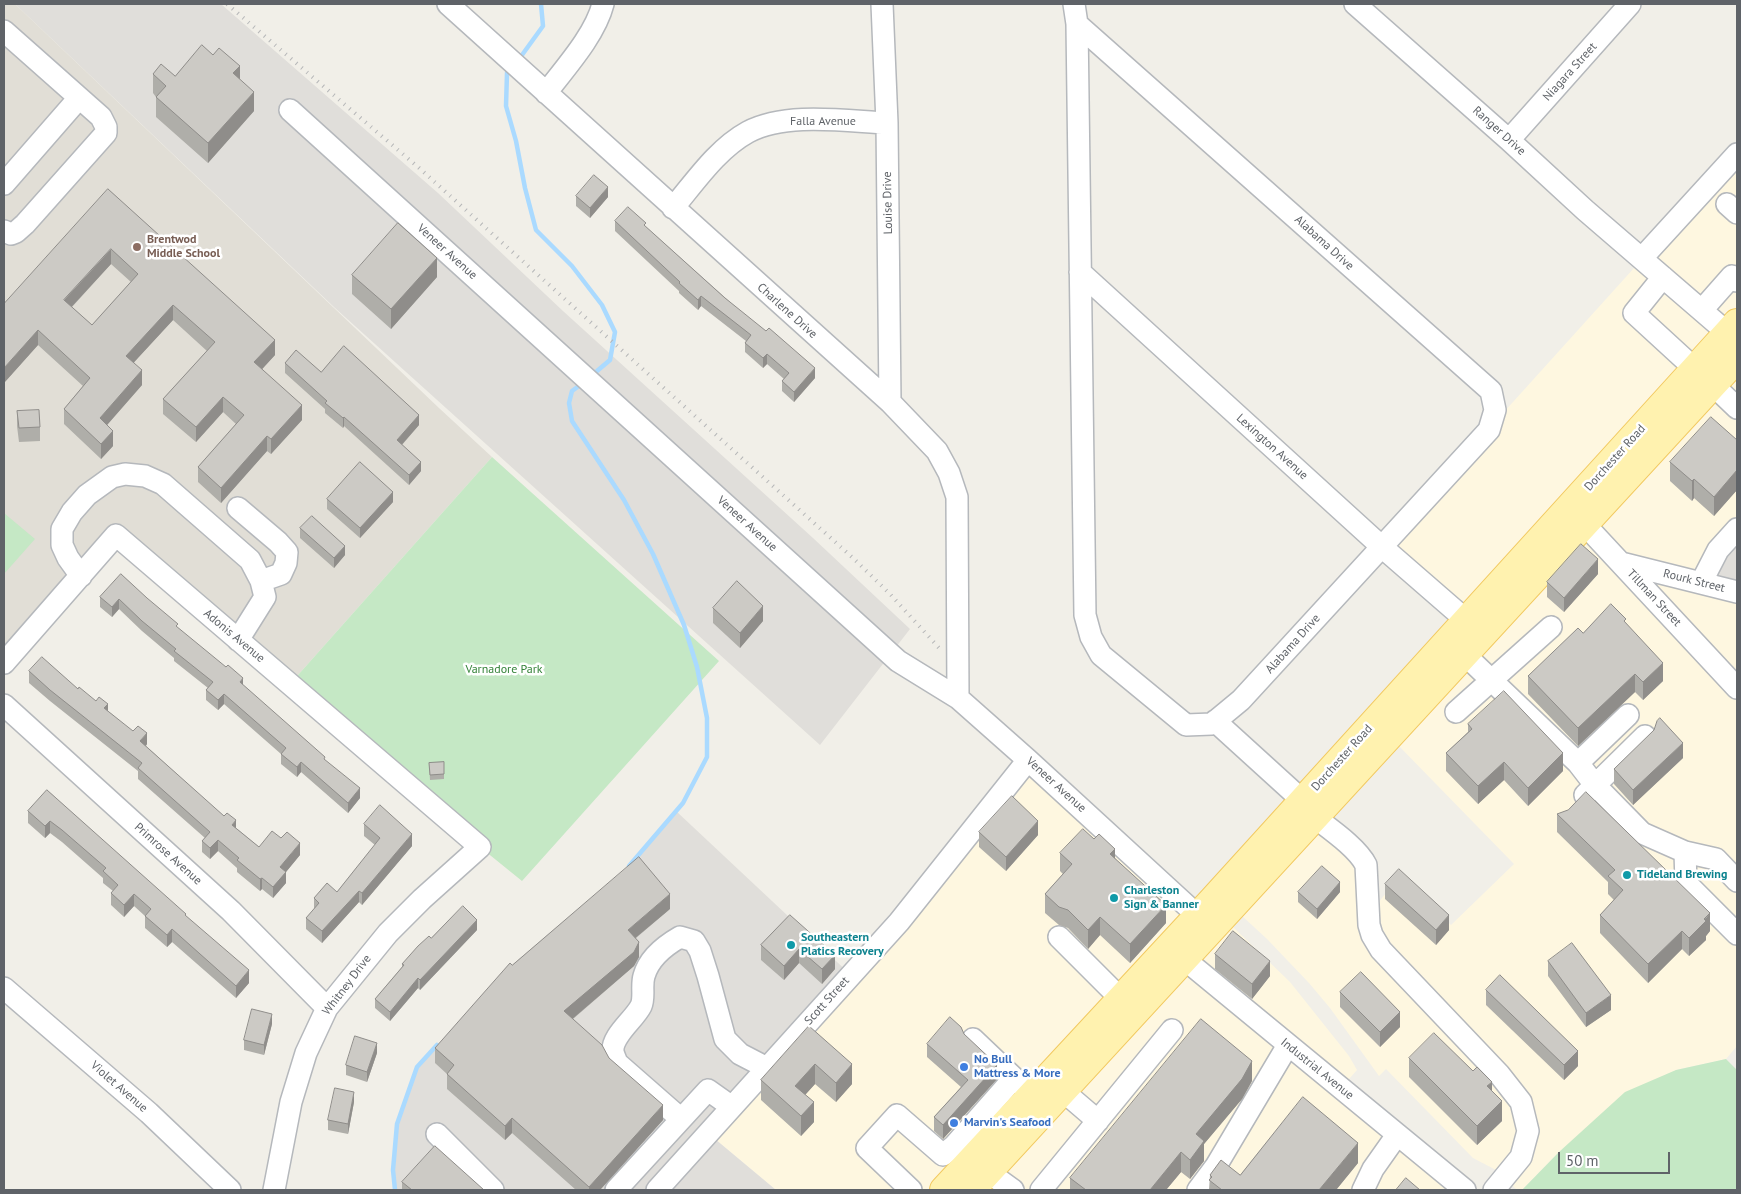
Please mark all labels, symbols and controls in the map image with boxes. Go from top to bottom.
street label: Niagara Street [1540,40,1600,104]
street label: Ranger Drive [1470,103,1528,159]
street label: Falla Avenue [790,115,856,129]
street label: Louise Drive [880,171,896,235]
street label: Alabama Drive [1291,213,1357,273]
street label: Veneer Avenue [414,221,480,283]
place label: Brentwod Middle School [147,233,220,261]
marker: Brentwod Middle School [131,241,143,253]
street label: Charlene Drive [754,280,820,342]
street label: Lexington Avenue [1233,411,1311,483]
street label: Dorchester Road [1581,422,1649,494]
street label: Veneer Avenue [714,493,780,555]
street label: Tillman Street [1624,566,1684,630]
street label: Rourk Street [1662,566,1726,596]
street label: Adonis Avenue [200,606,268,666]
street label: Alabama Drive [1263,611,1323,677]
park label: Varnadore Park [465,663,543,677]
street label: Dorchester Road [1308,722,1376,794]
street label: Veneer Avenue [1023,754,1089,816]
street label: Primrose Avenue [131,820,205,888]
place label: Tideland Brewing [1637,868,1727,882]
marker: Tideland Brewing [1621,869,1633,881]
place label: Charleston Sign & Banner [1124,884,1199,912]
marker: Charleston Sign & Banner [1108,892,1120,904]
place label: Southeastern Platics Recovery [801,931,884,959]
marker: Southeastern Platics Recovery [785,939,797,951]
street label: Whitney Drive [320,952,374,1018]
street label: Scott Street [802,974,852,1028]
street label: Industrial Avenue [1278,1035,1356,1103]
place label: No Bull Mattress & More [974,1053,1060,1081]
street label: Violet Avenue [88,1058,150,1116]
marker: No Bull Mattress & More [958,1061,970,1073]
place label: Marvin's Seafood [964,1116,1051,1130]
marker: Marvin's Seafood [948,1117,960,1129]
scale bar [1561,1142,1674,1174]
text: 50 m [1566,1151,1599,1170]

